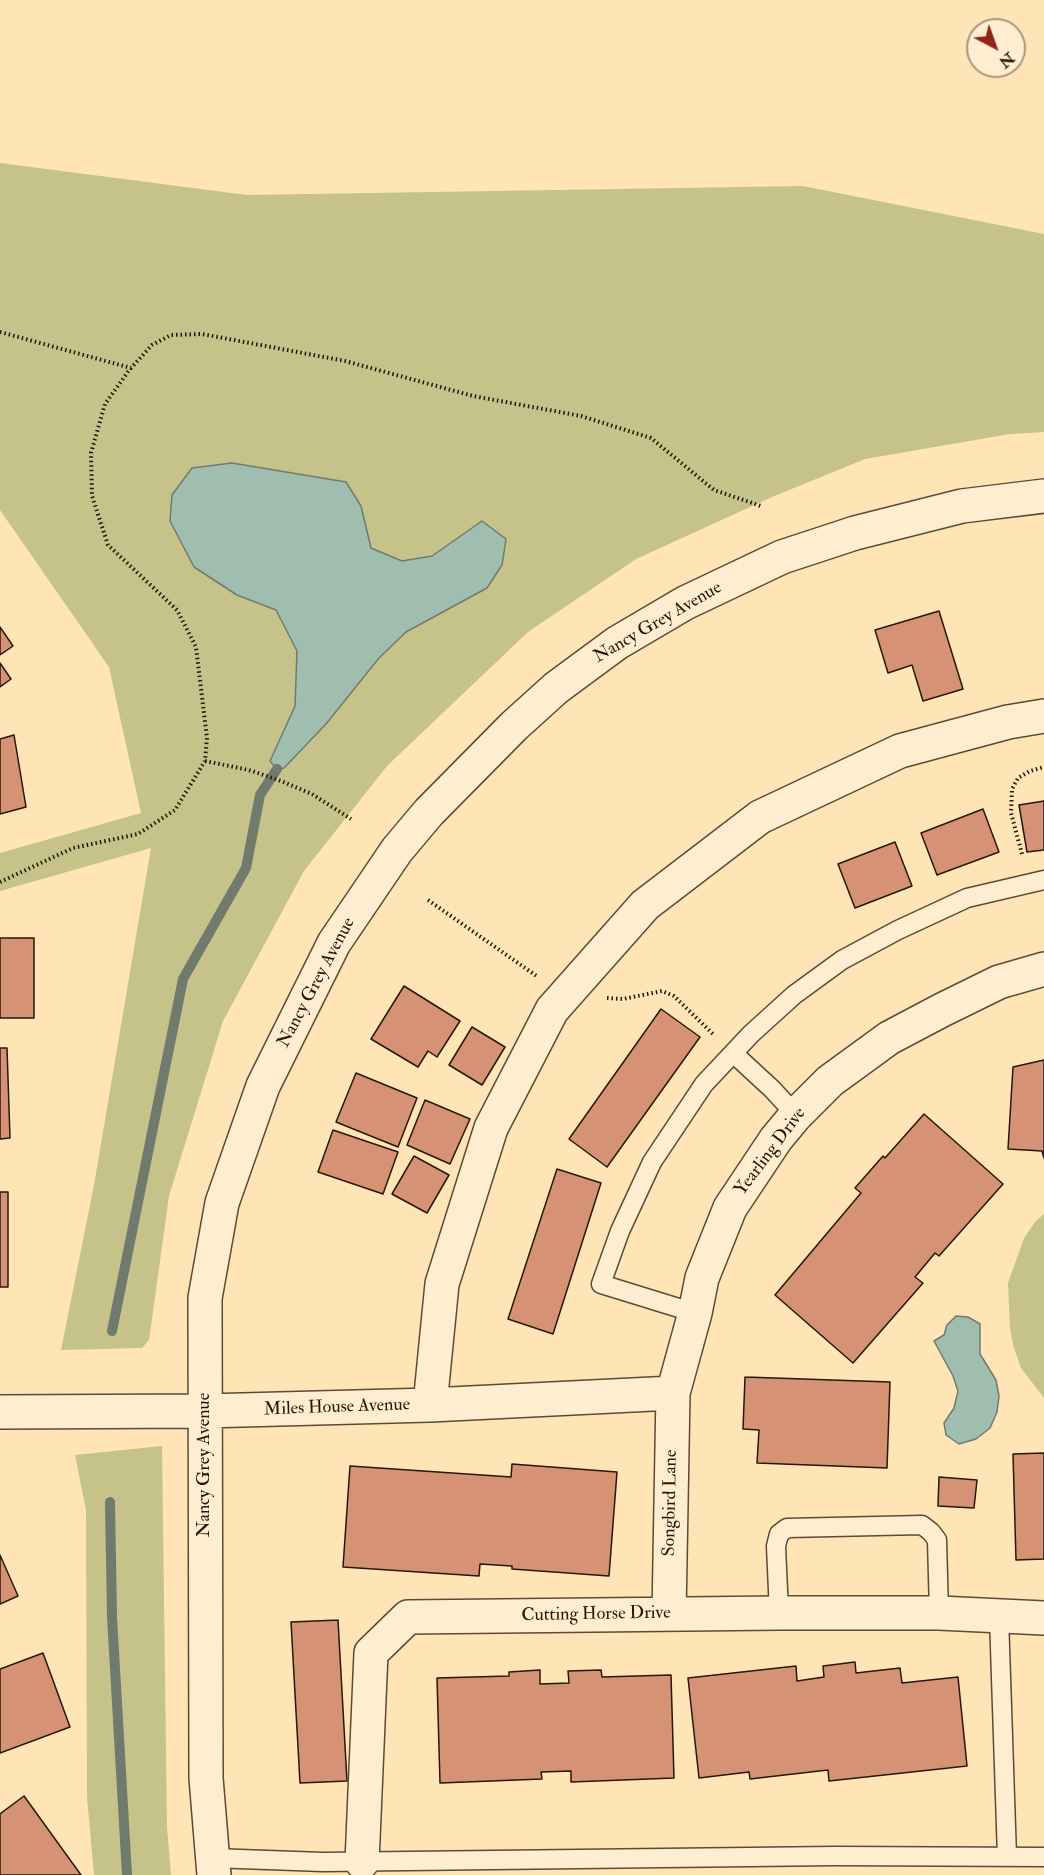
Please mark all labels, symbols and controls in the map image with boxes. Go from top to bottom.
north arrow [966,18,1026,78]
text: N [995,48,1018,72]
street label: Nancy Grey Avenue [590,578,726,668]
street label: Nancy Grey Avenue [274,914,360,1052]
street label: Yearling Drive [731,1104,811,1200]
street label: Nancy Grey Avenue [194,1393,216,1537]
street label: Miles House Avenue [264,1395,410,1421]
street label: Songbird Lane [659,1449,683,1557]
street label: Cutting Horse Drive [521,1603,671,1627]

